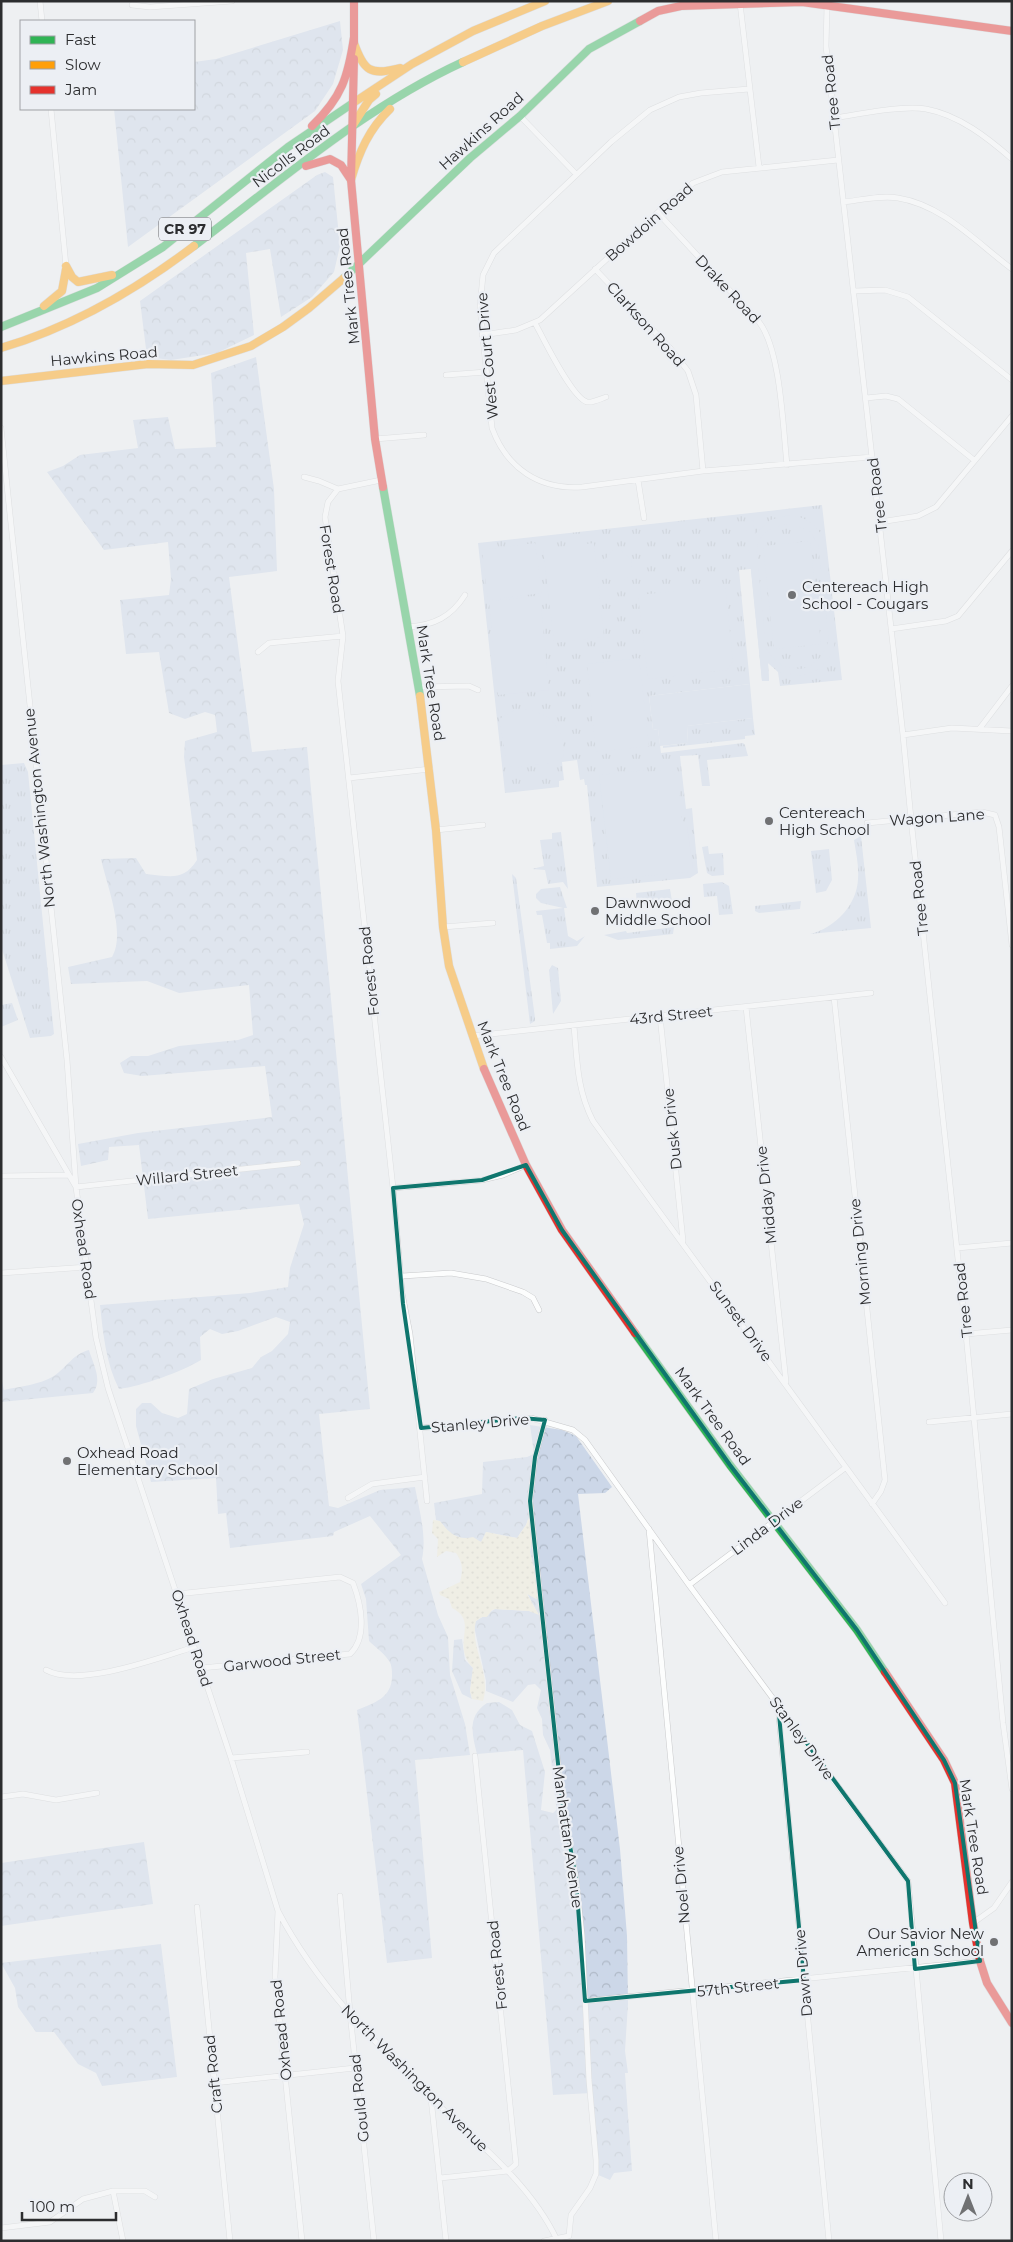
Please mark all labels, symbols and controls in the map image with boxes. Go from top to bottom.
legend [20,20,195,110]
text: Fast [65,30,96,49]
street label: Tree Road [818,53,844,131]
text: Slow [65,55,101,74]
text: Jam [64,80,97,99]
street label: Hawkins Road [435,88,527,174]
street label: Nicolls Road [248,121,334,191]
street label: Bowdoin Road [601,179,697,265]
road number: CR 97 [159,218,211,240]
street label: Mark Tree Road [332,227,364,345]
street label: Drake Road [691,251,765,327]
street label: Clarkson Road [603,277,689,371]
street label: West Court Drive [472,292,502,420]
street label: Hawkins Road [50,342,158,370]
street label: Tree Road [863,456,891,534]
street label: Forest Road [316,523,348,615]
place label: Centereach High School - Cougars [802,577,929,613]
marker: Centereach High School - Cougars [786,589,798,601]
street label: Mark Tree Road [412,623,450,743]
street label: North Washington Avenue [19,707,59,909]
place label: Centereach High School [779,803,870,839]
street label: Wagon Lane [889,804,985,830]
marker: Centereach High School [763,815,775,827]
street label: Tree Road [906,859,932,937]
place label: Dawnwood Middle School [605,893,711,929]
marker: Dawnwood Middle School [589,905,601,917]
street label: Forest Road [355,925,383,1017]
street label: 43rd Street [629,1001,713,1029]
street label: Mark Tree Road [473,1018,535,1134]
street label: Dusk Drive [658,1087,686,1171]
street label: Midday Drive [751,1145,781,1245]
street label: Willard Street [135,1160,239,1190]
street label: Oxhead Road [68,1197,100,1301]
street label: Morning Drive [845,1198,875,1306]
street label: Tree Road [950,1261,976,1339]
street label: Sunset Drive [705,1277,777,1365]
street label: Mark Tree Road [671,1363,755,1469]
street label: Stanley Drive [430,1409,530,1437]
place label: Oxhead Road Elementary School [77,1443,218,1479]
marker: Oxhead Road Elementary School [61,1455,73,1467]
street label: Linda Drive [727,1493,807,1559]
street label: Oxhead Road [167,1587,217,1689]
street label: Garwood Street [222,1644,342,1676]
street label: Stanley Drive [765,1693,839,1783]
street label: Manhattan Avenue [549,1765,587,1909]
street label: Mark Tree Road [955,1777,993,1897]
street label: Noel Drive [668,1845,694,1925]
street label: Forest Road [483,1919,511,2011]
place label: Our Savior New American School [856,1924,985,1960]
street label: Dawn Drive [790,1929,816,2017]
marker: Our Savior New American School [988,1936,1000,1948]
street label: 57th Street [696,1973,780,2001]
street label: Oxhead Road [266,1979,296,2081]
street label: North Washington Avenue [337,2000,493,2156]
street label: Craft Road [199,2034,227,2114]
street label: Gould Road [345,2053,373,2143]
north arrow [943,2172,993,2222]
text: N [962,2175,974,2193]
scale bar [22,2190,116,2222]
text: 100 m [30,2197,75,2216]

